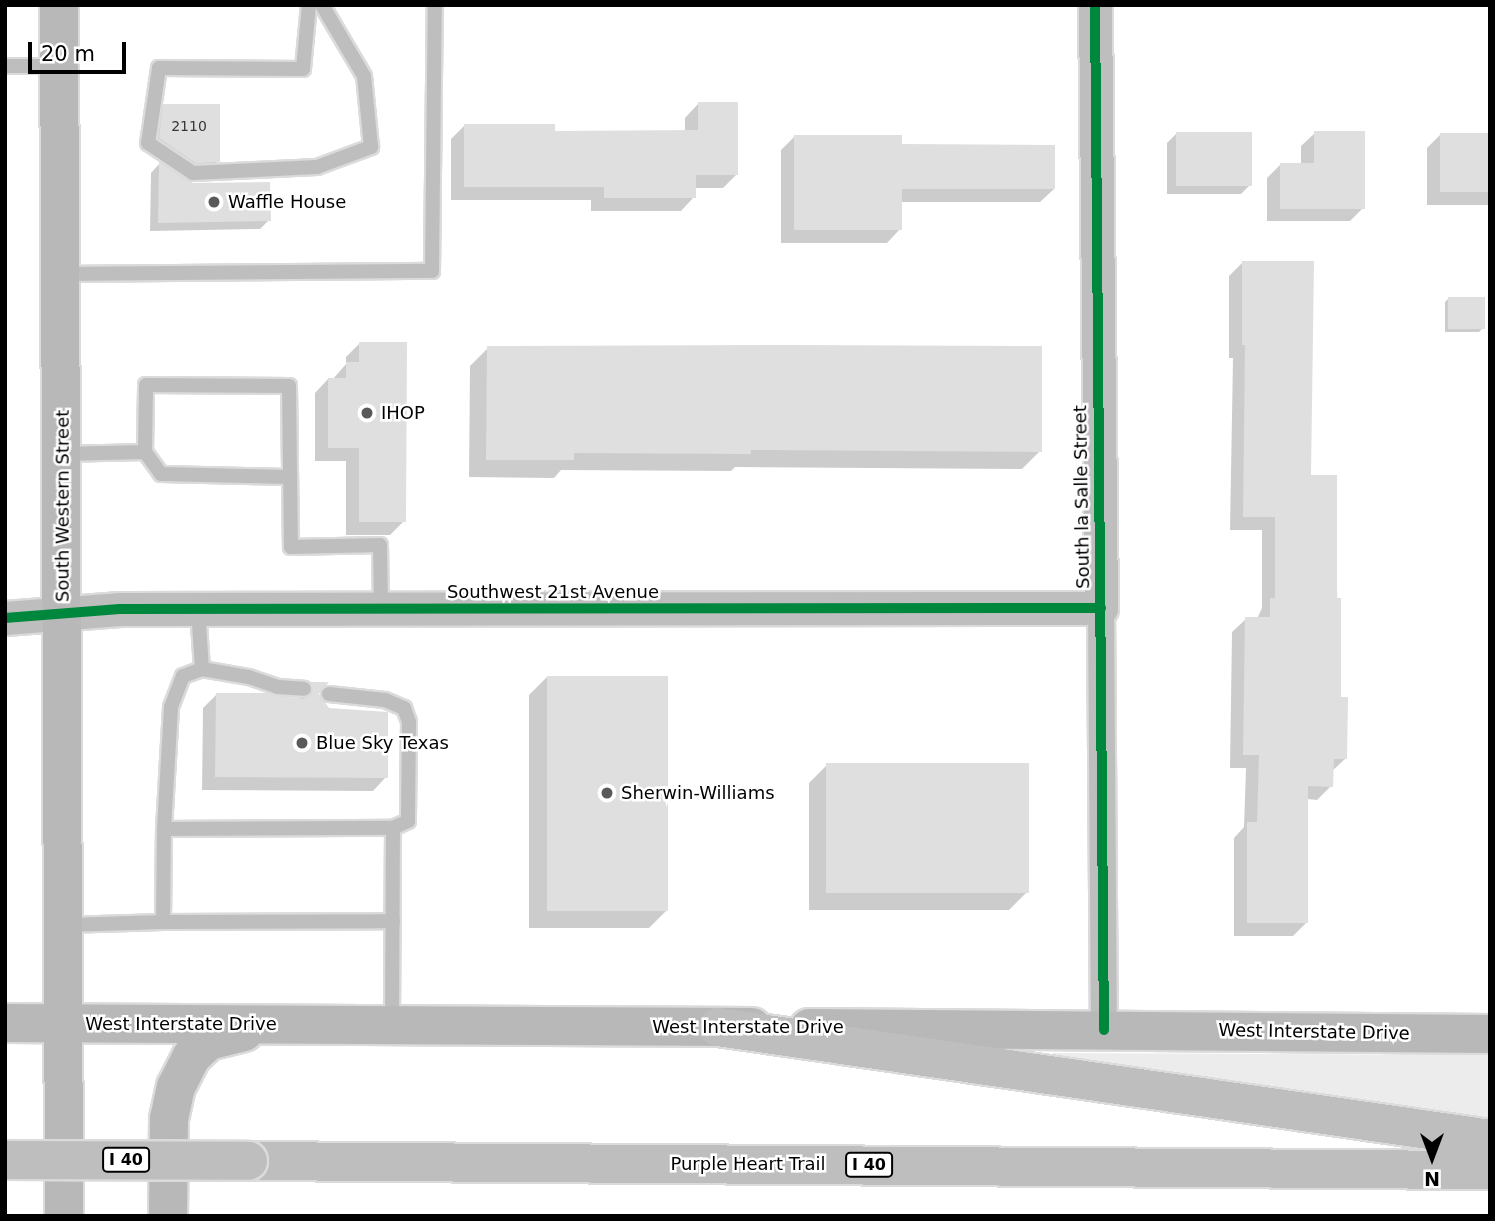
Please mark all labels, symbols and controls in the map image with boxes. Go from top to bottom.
scale bar [32,28,130,72]
text: 20 m [41,42,95,66]
house number: 2110 [171,118,207,134]
place label: Waffle House [228,191,346,213]
marker: Waffle House [206,194,222,210]
place label: IHOP [381,402,425,424]
marker: IHOP [359,405,375,421]
street label: South la Salle Street [1070,405,1094,589]
street label: South Western Street [52,410,74,602]
street label: Southwest 21st Avenue [447,581,659,603]
place label: Blue Sky Texas [316,732,449,754]
marker: Blue Sky Texas [294,735,310,751]
place label: Sherwin-Williams [621,782,775,804]
marker: Sherwin-Williams [599,785,615,801]
street label: West Interstate Drive [85,1013,277,1035]
street label: West Interstate Drive [652,1016,844,1038]
street label: West Interstate Drive [1218,1020,1410,1044]
north arrow [1397,1123,1467,1193]
road number: I 40 [102,1148,150,1172]
road number: I 40 [844,1152,894,1177]
street label: Purple Heart Trail [670,1153,826,1175]
text: N [1424,1168,1440,1190]

